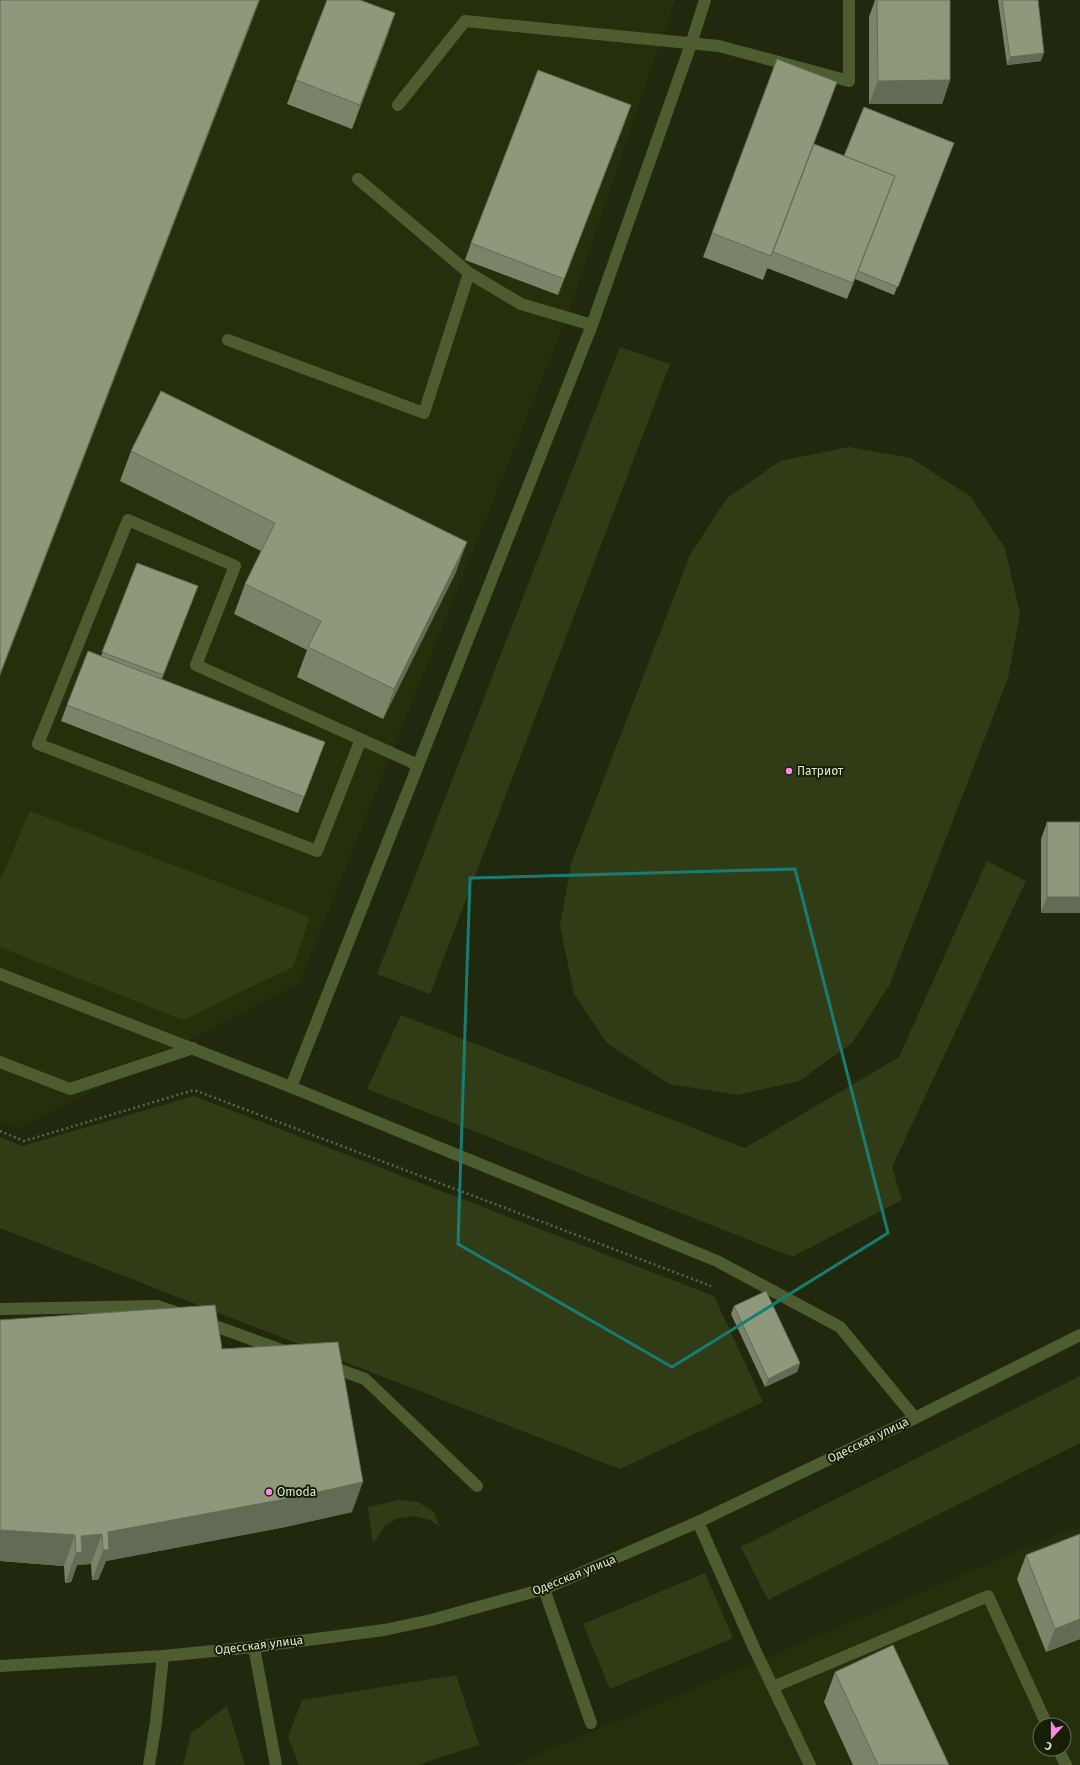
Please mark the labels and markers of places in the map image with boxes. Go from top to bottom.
place label: Патриот [797,764,844,778]
marker: Патриот [784,766,794,776]
place label: Omoda [277,1485,316,1499]
marker: Omoda [264,1487,274,1497]

